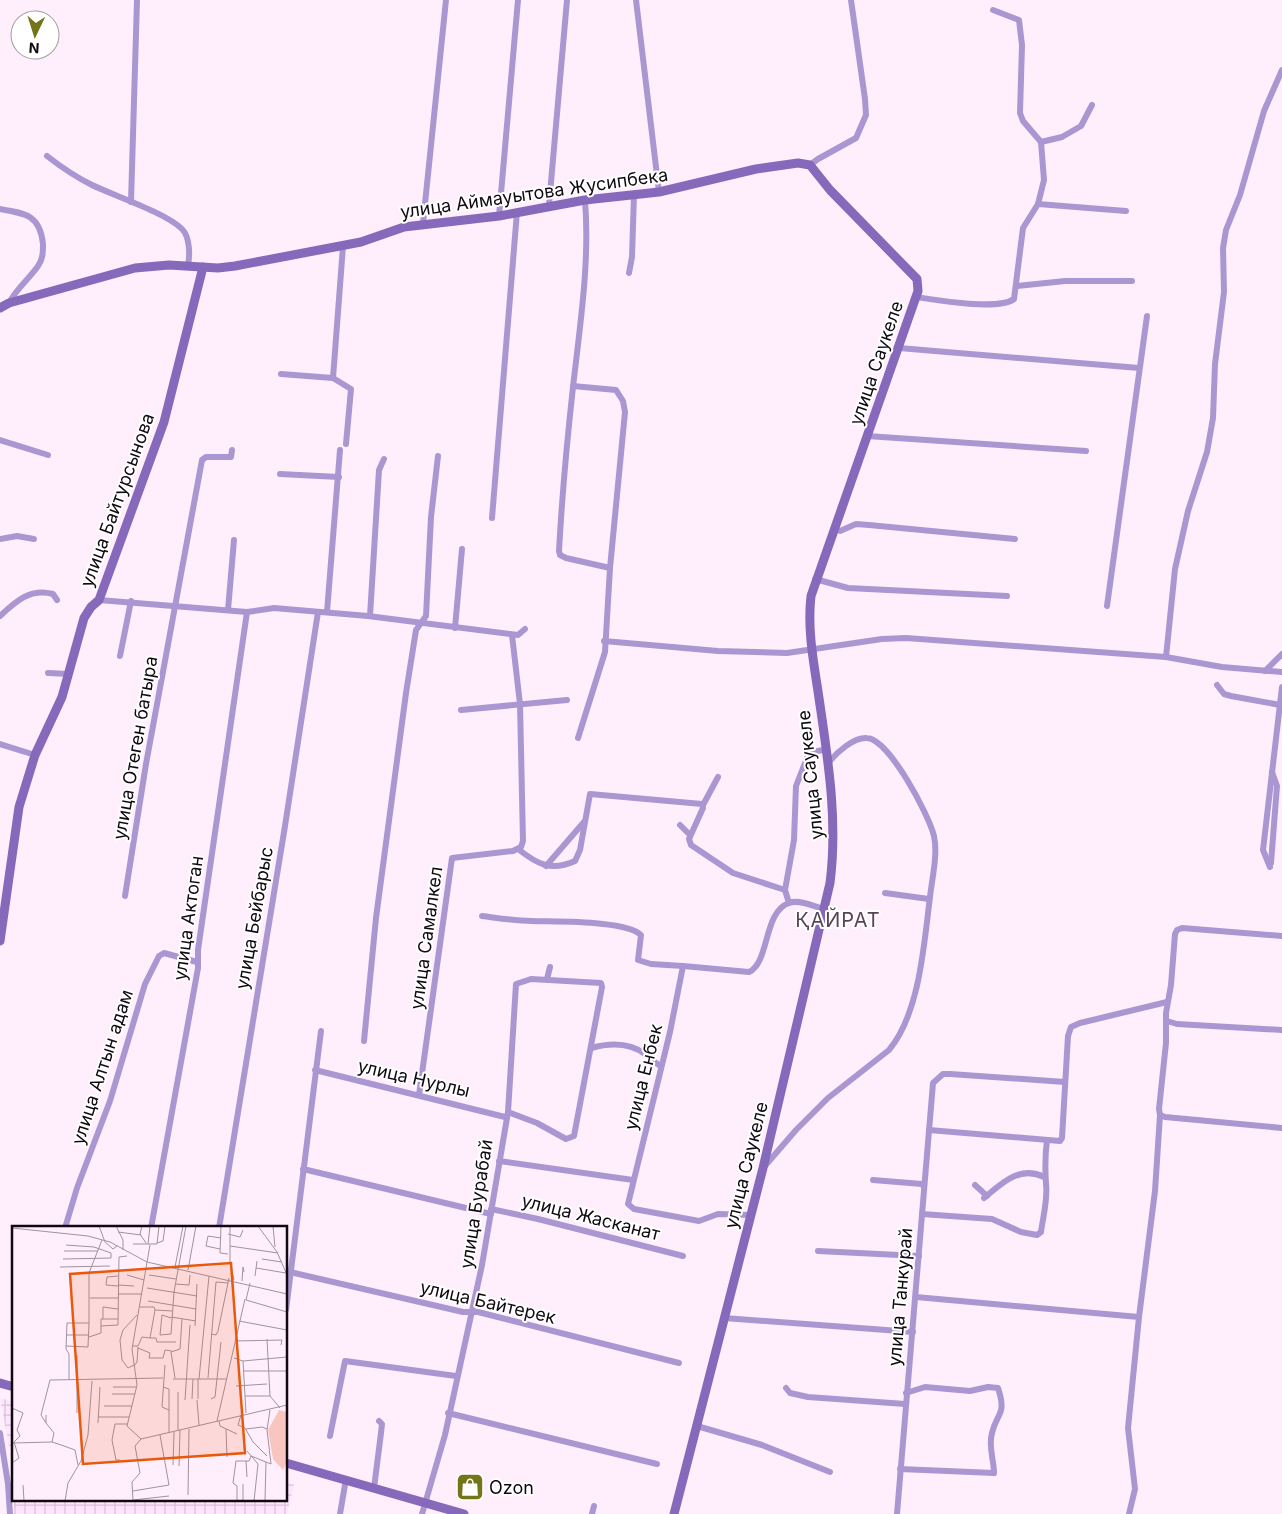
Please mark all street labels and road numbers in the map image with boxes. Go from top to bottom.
street label: улица Аймауытова Жусипбека [399,164,669,222]
street label: улица Саукеле [845,298,907,428]
street label: улица Байтурсынова [76,410,158,590]
street label: улица Отеген батыра [108,654,162,842]
street label: улица Саукеле [793,709,827,841]
street label: улица Бейбарыс [231,845,277,991]
street label: улица Актоган [169,854,207,982]
street label: улица Самалкел [406,865,446,1011]
street label: улица Алтын адам [67,987,137,1147]
street label: улица Енбек [620,1022,666,1132]
street label: улица Нурлы [356,1055,472,1101]
street label: улица Саукеле [720,1099,772,1231]
street label: улица Бурабай [455,1138,497,1270]
street label: улица Жасканат [520,1190,663,1244]
street label: улица Танкурай [883,1227,917,1367]
street label: улица Байтерек [418,1276,558,1328]

